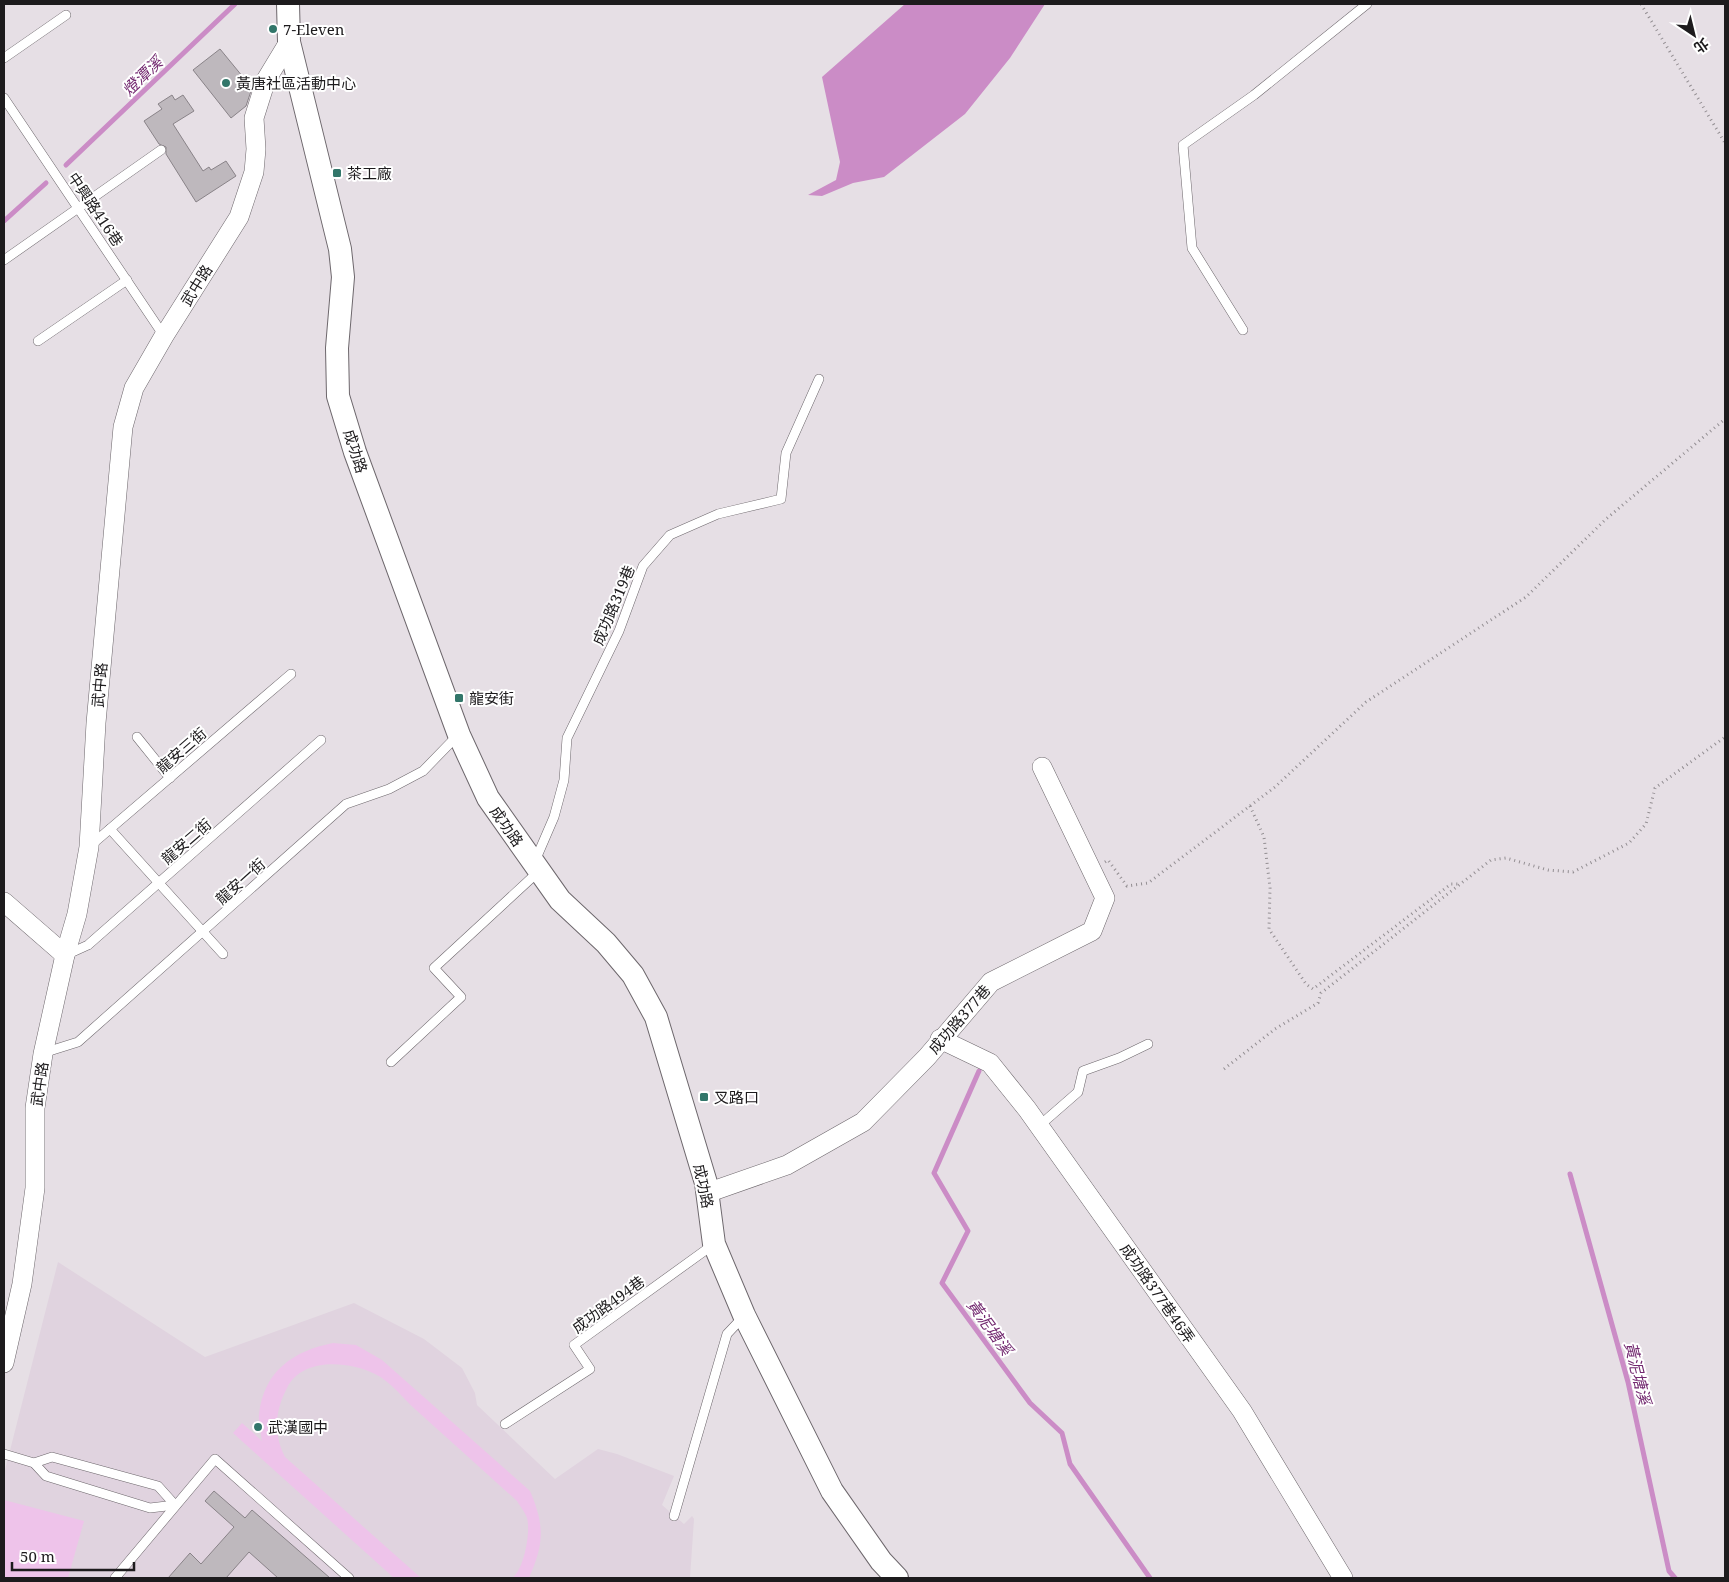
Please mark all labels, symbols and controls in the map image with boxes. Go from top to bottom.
north arrow [1669,10,1719,60]
place label: 7-Eleven [283,19,345,39]
marker: 7-Eleven [267,23,279,35]
text: 北 [1691,34,1713,58]
water label: 燈潭溪 [117,50,168,101]
place label: 黃唐社區活動中心 [236,73,356,93]
marker: 黃唐社區活動中心 [220,77,232,89]
place label: 茶工廠 [347,163,392,183]
marker: 茶工廠 [331,167,343,179]
street label: 中興路416巷 [64,168,128,250]
street label: 武中路 [176,261,216,309]
street label: 成功路 [340,427,372,475]
street label: 成功路319巷 [587,562,639,648]
street label: 武中路 [87,662,111,708]
place label: 龍安街 [469,688,514,708]
marker: 龍安街 [453,692,465,704]
street label: 龍安三街 [152,723,210,777]
street label: 成功路 [486,802,528,850]
street label: 龍安二街 [157,814,215,868]
street label: 龍安一街 [211,853,269,909]
street label: 成功路377巷 [924,980,994,1058]
street label: 武中路 [26,1060,52,1108]
place label: 叉路口 [714,1087,759,1107]
marker: 叉路口 [698,1091,710,1103]
street label: 成功路 [690,1162,718,1210]
street label: 成功路377巷46弄 [1116,1239,1200,1347]
street label: 成功路494巷 [568,1271,648,1337]
water label: 黃泥塘溪 [962,1295,1019,1361]
water label: 黃泥塘溪 [1620,1339,1657,1409]
place label: 武漢國中 [268,1417,328,1437]
marker: 武漢國中 [252,1421,264,1433]
scale bar [12,1540,135,1572]
text: 50 m [20,1546,55,1566]

